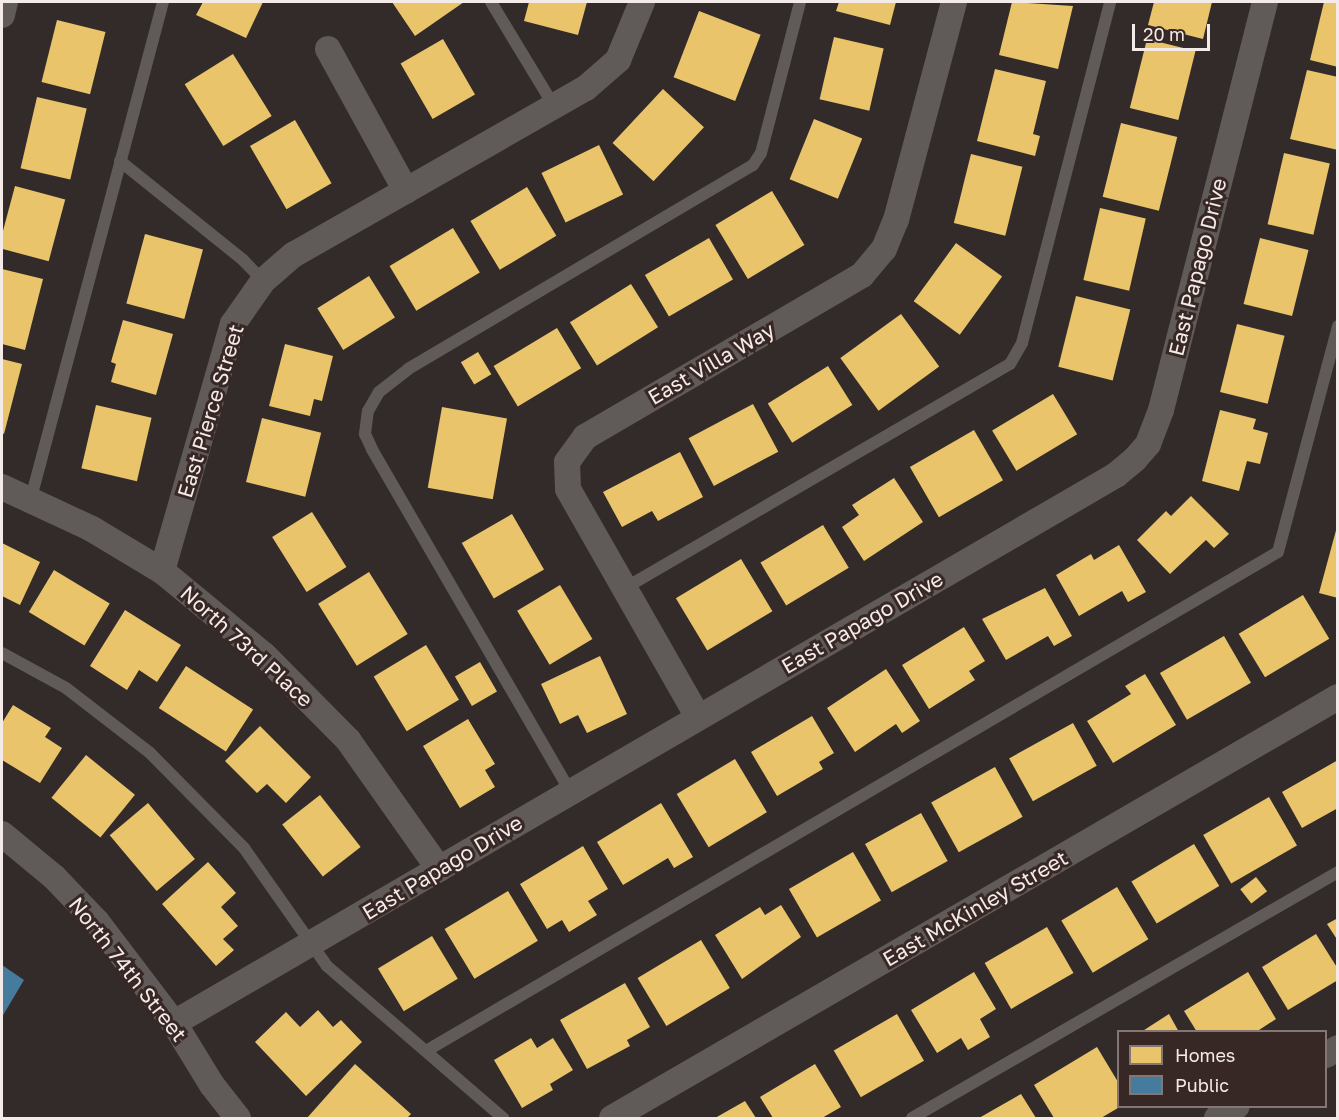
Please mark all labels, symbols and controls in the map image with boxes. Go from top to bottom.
scale bar [1135,12,1213,50]
text: 20 m [1143,23,1185,45]
street label: East Papago Drive [1163,176,1231,358]
street label: East Villa Way [643,317,779,409]
street label: East Pierce Street [172,321,248,501]
street label: East Papago Drive [777,566,947,678]
street label: North 73rd Place [176,580,318,712]
street label: East Papago Drive [357,809,527,925]
street label: East McKinley Street [878,845,1072,971]
street label: North 74th Street [64,892,192,1046]
legend [1117,1030,1327,1108]
text: Homes [1175,1044,1235,1066]
text: Public [1175,1074,1229,1096]

